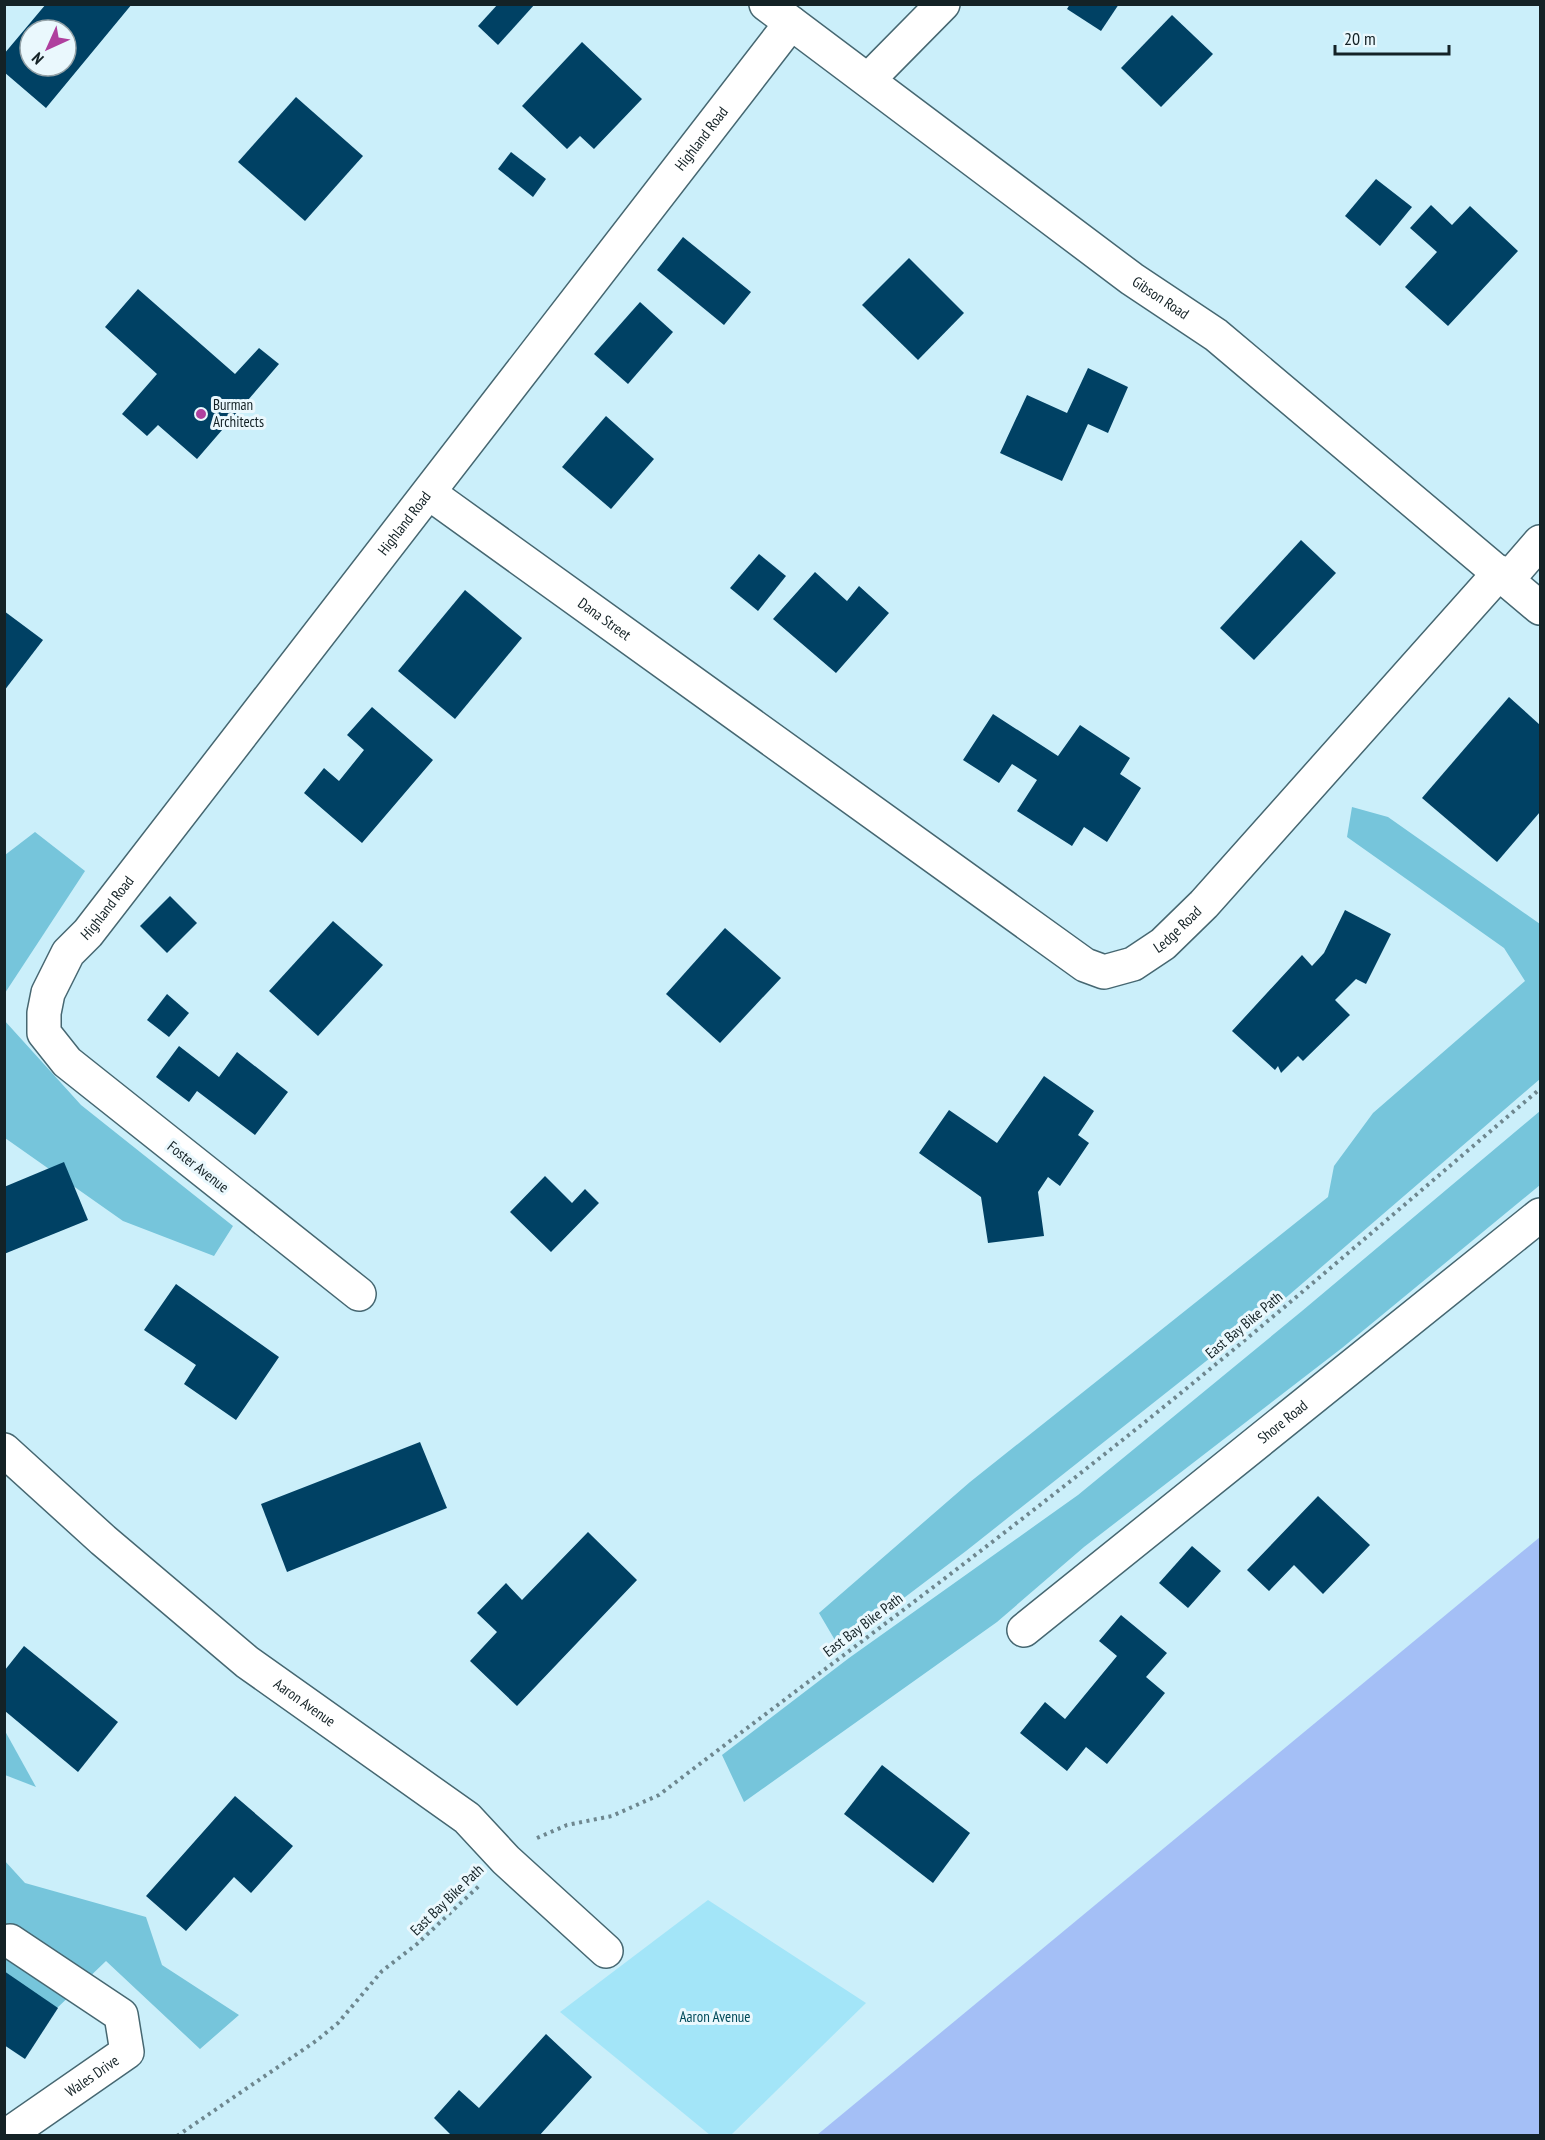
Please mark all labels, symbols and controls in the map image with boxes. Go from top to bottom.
north arrow [18,18,78,78]
scale bar [1335,18,1449,56]
text: 20 m [1344,27,1376,50]
text: N [27,48,48,69]
street label: Highland Road [670,103,732,174]
street label: Gibson Road [1129,272,1193,323]
place label: Burman Architects [213,395,264,431]
marker: Burman Architects [194,407,208,421]
street label: Highland Road [373,487,435,559]
street label: Dana Street [574,593,635,644]
street label: Highland Road [76,872,138,944]
street label: Ledge Road [1150,902,1205,957]
street label: Foster Avenue [164,1137,233,1196]
street label: East Bay Bike Path [1201,1287,1286,1362]
street label: Shore Road [1254,1396,1311,1447]
street label: East Bay Bike Path [819,1589,906,1661]
street label: Aaron Avenue [270,1674,339,1731]
street label: East Bay Bike Path [406,1860,487,1939]
park label: Aaron Avenue [680,2007,750,2026]
street label: Wales Drive [62,2051,122,2101]

